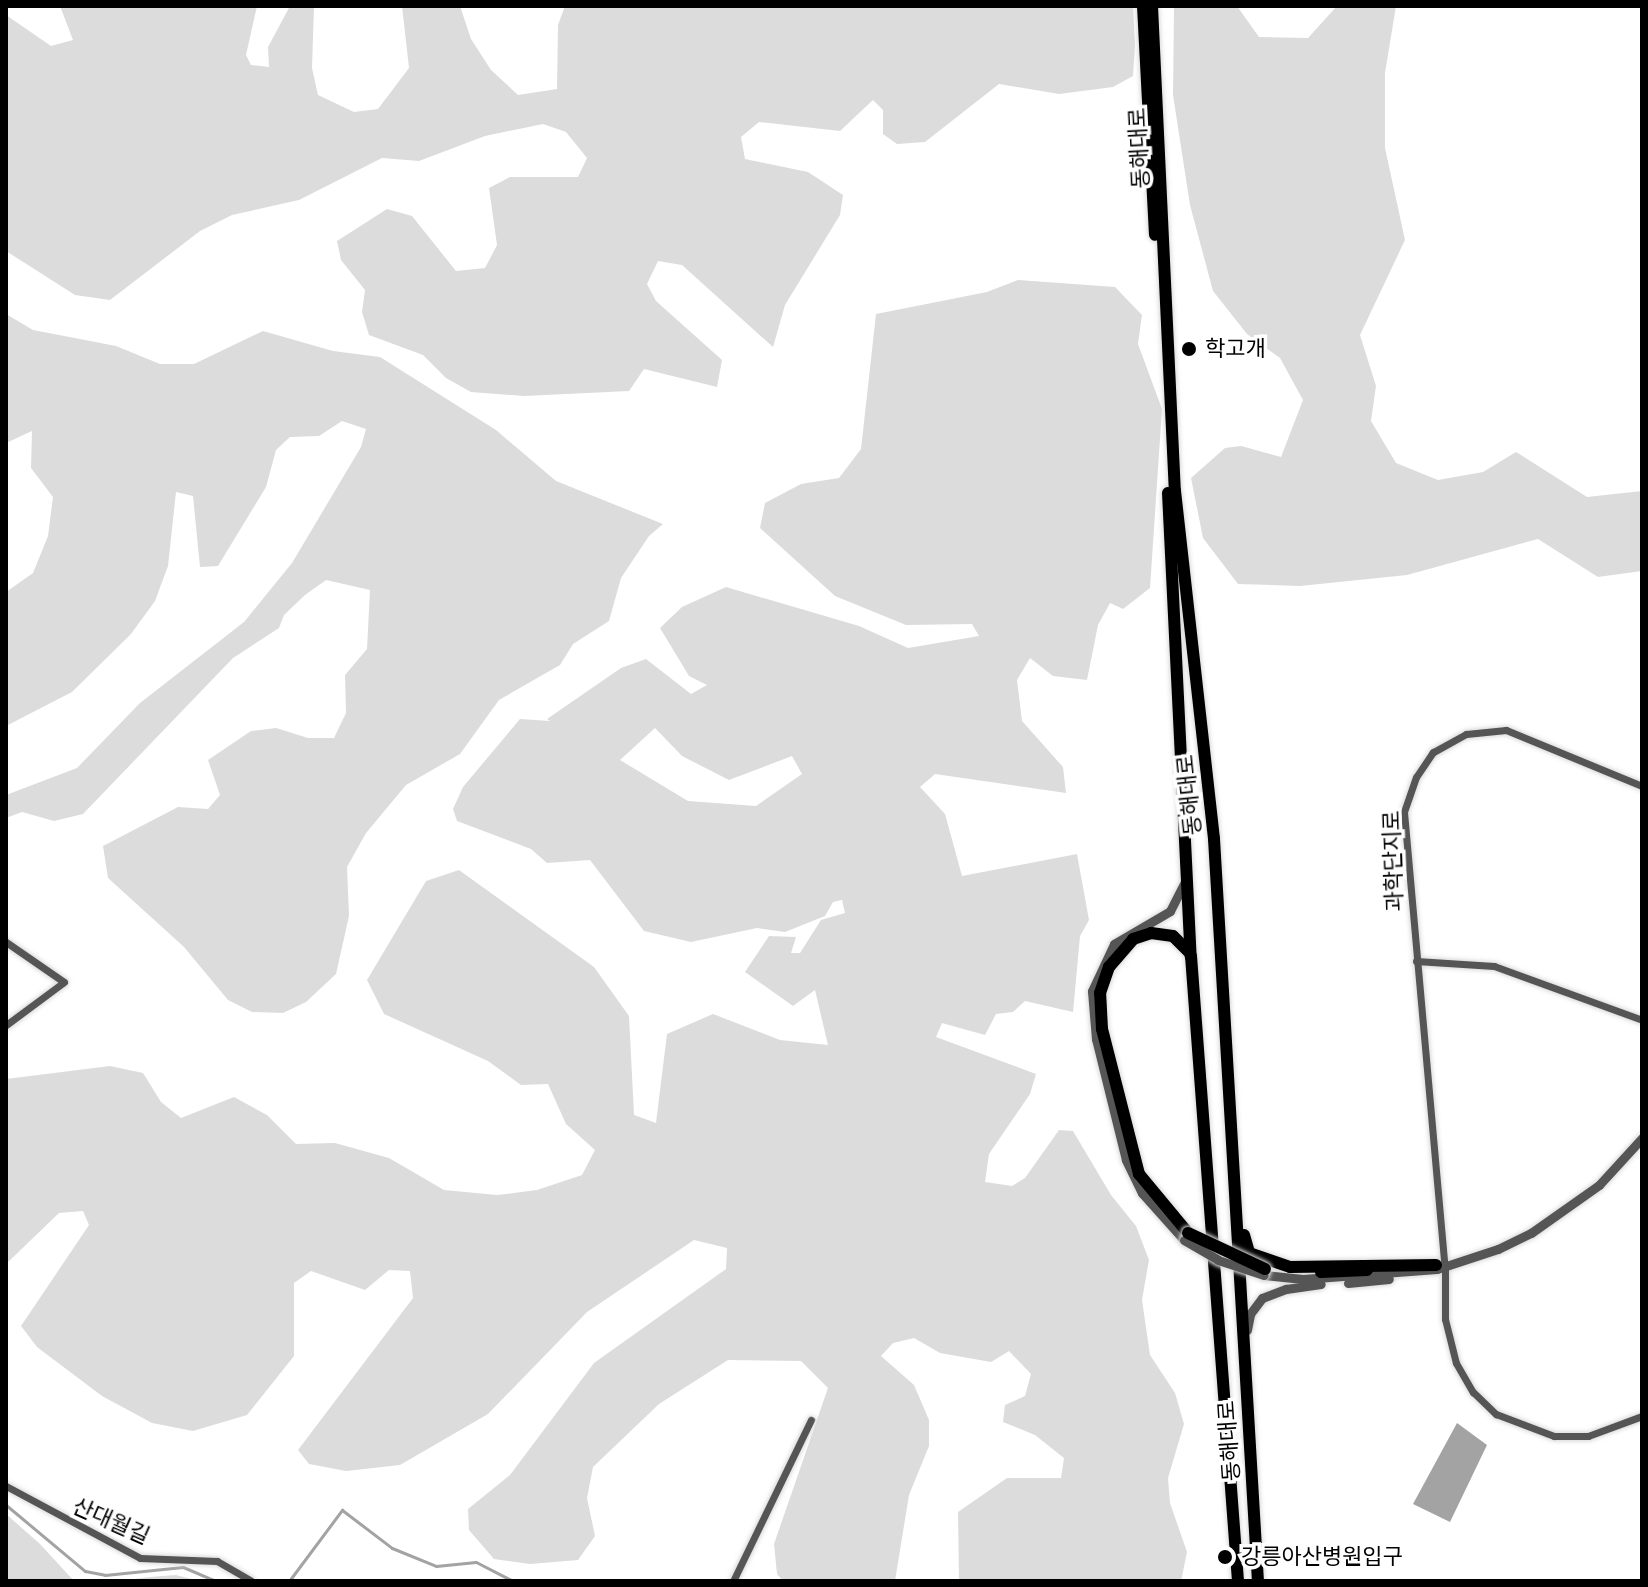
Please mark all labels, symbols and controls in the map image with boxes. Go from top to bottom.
street label: 동해대로 [1124,107,1154,189]
place label: 학고개 [1205,336,1266,362]
marker: 학고개 [1180,340,1198,358]
street label: 동해대로 [1172,753,1206,837]
street label: 과학단지로 [1378,810,1408,912]
street label: 동해대로 [1213,1400,1245,1482]
street label: 산대월길 [69,1492,153,1550]
place label: 강릉아산병원입구 [1241,1544,1403,1570]
marker: 강릉아산병원입구 [1216,1548,1234,1566]

